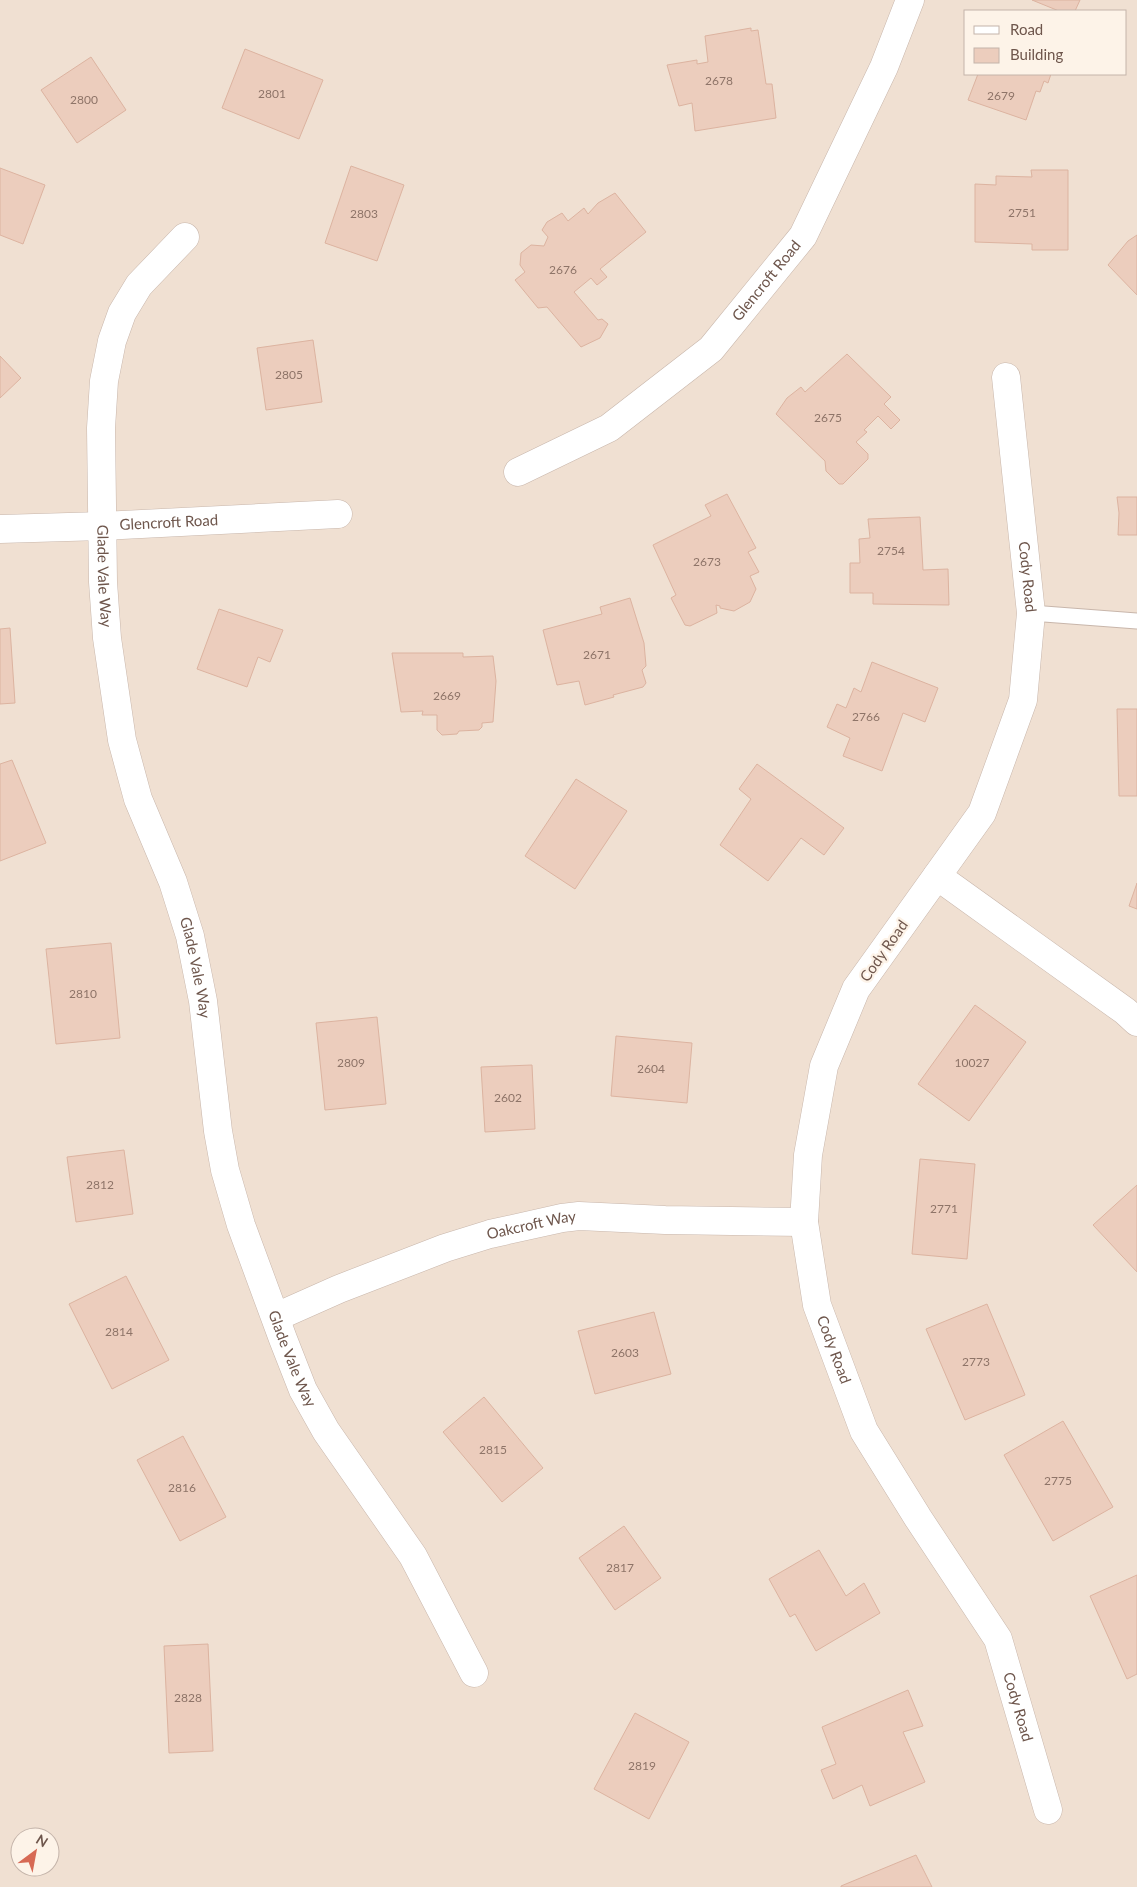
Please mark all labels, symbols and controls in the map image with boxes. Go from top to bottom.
legend [964,10,1127,75]
text: Road [1010,20,1043,38]
text: Building [1010,45,1063,63]
house number: 2678 [705,73,733,88]
house number: 2801 [258,86,286,101]
house number: 2679 [987,88,1015,103]
house number: 2800 [70,92,98,107]
house number: 2751 [1008,205,1036,220]
house number: 2803 [350,206,378,221]
street label: Glencroft Road [728,236,804,324]
house number: 2676 [549,262,577,277]
house number: 2805 [275,367,303,382]
house number: 2675 [814,410,842,425]
street label: Glencroft Road [119,510,219,533]
street label: Glade Vale Way [94,525,116,628]
street label: Cody Road [1015,540,1041,613]
house number: 2754 [877,543,905,558]
house number: 2673 [693,554,721,569]
house number: 2671 [583,647,611,662]
house number: 2669 [433,688,461,703]
house number: 2766 [852,709,880,724]
street label: Glade Vale Way [177,915,215,1019]
street label: Cody Road [855,916,911,985]
house number: 2810 [69,986,97,1001]
house number: 2809 [337,1055,365,1070]
house number: 10027 [955,1055,989,1070]
house number: 2604 [637,1061,665,1076]
house number: 2602 [494,1090,522,1105]
house number: 2812 [86,1177,114,1192]
house number: 2771 [930,1201,958,1216]
street label: Oakcroft Way [485,1206,577,1242]
street label: Glade Vale Way [265,1307,321,1410]
street label: Cody Road [814,1313,856,1386]
house number: 2814 [105,1324,133,1339]
house number: 2603 [611,1345,639,1360]
house number: 2773 [962,1354,990,1369]
house number: 2815 [479,1442,507,1457]
house number: 2775 [1044,1473,1072,1488]
house number: 2816 [168,1480,196,1495]
house number: 2817 [606,1560,634,1575]
street label: Cody Road [1000,1670,1037,1743]
house number: 2828 [174,1690,202,1705]
house number: 2819 [628,1758,656,1773]
north arrow [10,1827,60,1877]
text: N [33,1830,51,1851]

